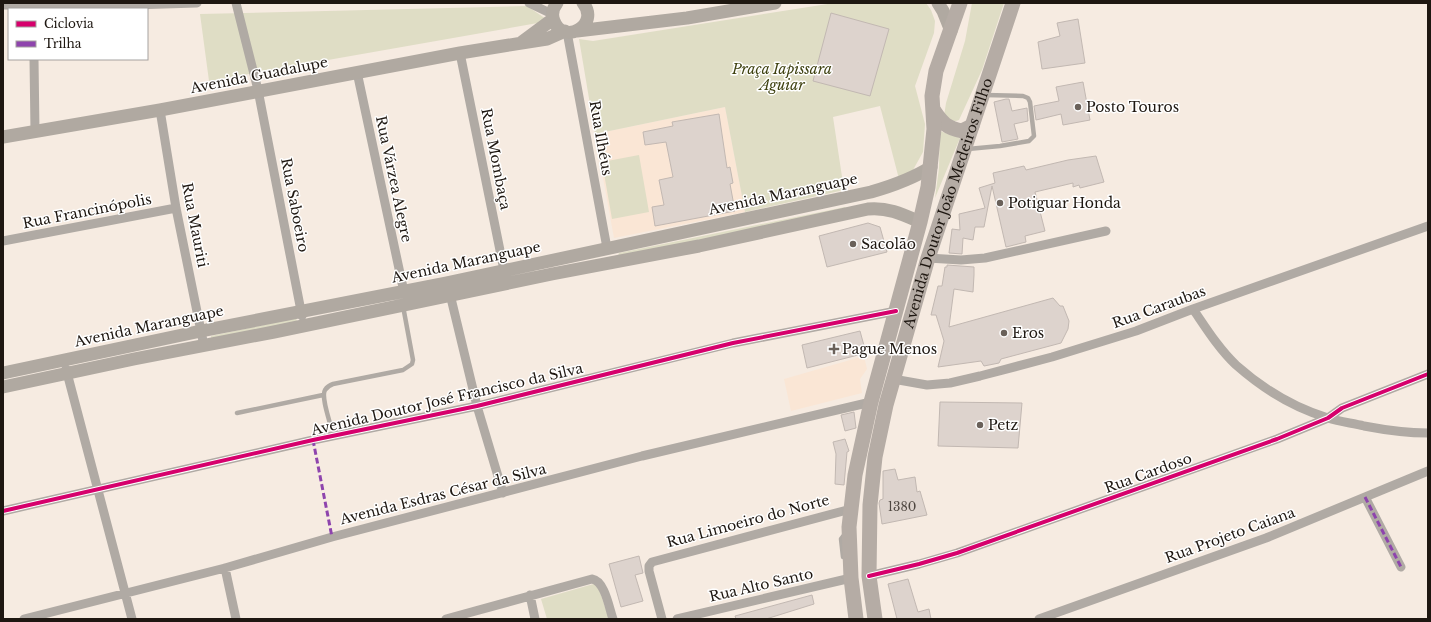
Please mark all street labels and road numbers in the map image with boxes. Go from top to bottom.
street label: Avenida Guadalupe [188,53,329,97]
street label: Avenida Doutor João Medeiros Filho [899,76,996,331]
street label: Rua Ilhéus [586,99,616,177]
street label: Rua Mombaça [477,107,515,212]
street label: Rua Várzea Alegre [372,114,416,244]
street label: Rua Saboeiro [277,156,313,254]
street label: Avenida Maranguape [706,169,859,219]
street label: Rua Mauriti [178,181,212,269]
street label: Rua Francinópolis [21,190,153,232]
street label: Avenida Maranguape [389,237,542,287]
street label: Rua Caraubas [1110,282,1208,332]
street label: Avenida Maranguape [72,301,225,351]
street label: Avenida Doutor José Francisco da Silva [308,359,585,439]
street label: Rua Cardoso [1102,449,1194,497]
street label: Avenida Esdras César da Silva [337,460,548,529]
street label: Rua Limoeiro do Norte [665,491,831,551]
street label: Rua Projeto Caiana [1163,503,1298,567]
street label: Rua Alto Santo [707,564,815,606]

